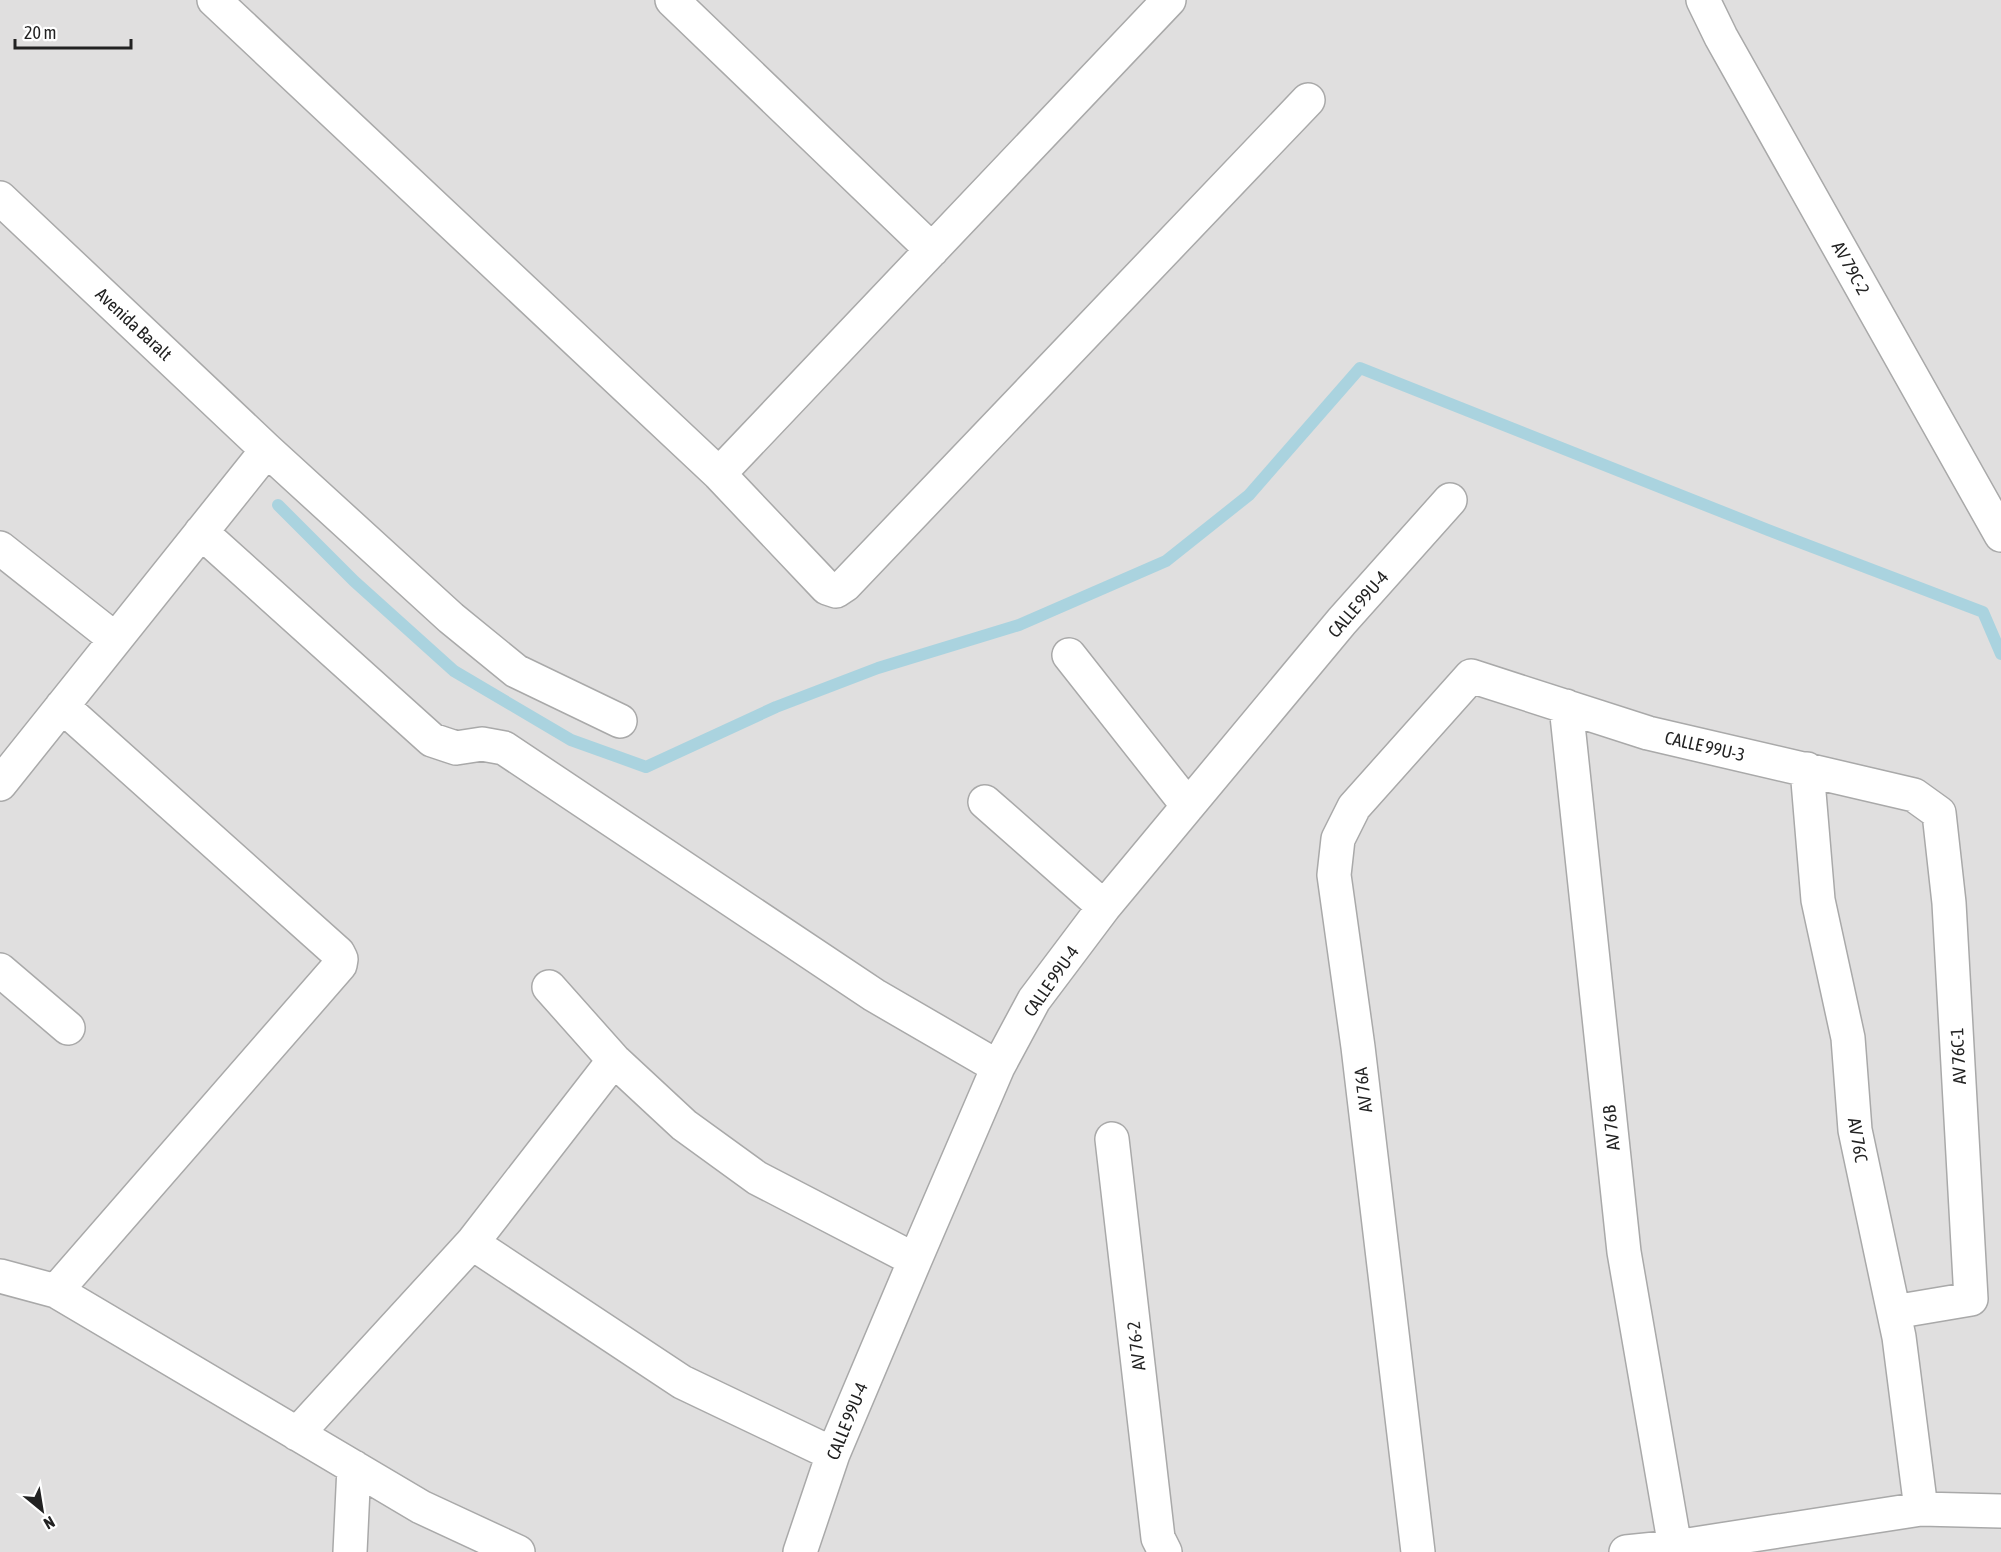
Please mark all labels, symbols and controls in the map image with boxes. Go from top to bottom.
scale bar [15,12,130,50]
text: 20 m [24,22,56,43]
street label: AV 79C-2 [1828,238,1874,298]
street label: Avenida Baralt [91,283,177,365]
street label: CALLE 99U-4 [1323,566,1393,642]
street label: CALLE 99U-3 [1663,727,1747,765]
street label: CALLE 99U-4 [1019,942,1083,1020]
street label: AV 76C-1 [1946,1027,1970,1085]
street label: AV 76A [1350,1066,1376,1114]
street label: AV 76B [1598,1104,1624,1152]
street label: AV 76C [1844,1116,1872,1164]
street label: AV 76-2 [1123,1320,1149,1372]
street label: CALLE 99U-4 [822,1379,872,1463]
north arrow [12,1480,72,1540]
text: N [41,1513,58,1533]

